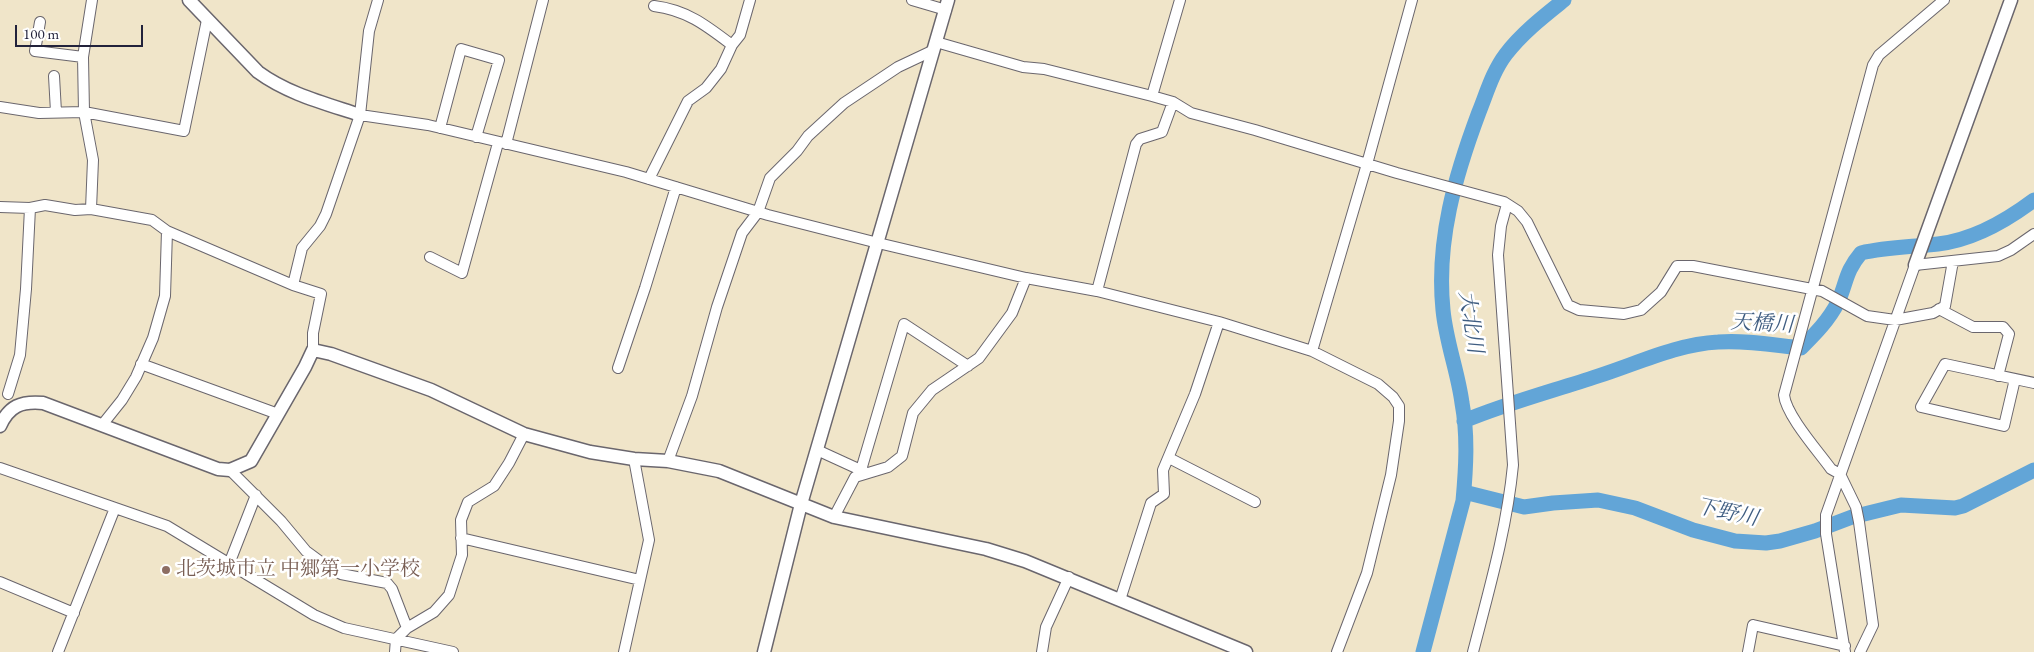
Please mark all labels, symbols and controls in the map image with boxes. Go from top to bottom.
scale bar [18,15,145,47]
text: 100 m [23,24,59,43]
water label: 大北川 [1453,289,1487,355]
water label: 天橋川 [1730,310,1794,338]
water label: 下野川 [1694,494,1760,532]
place label: 北茨城市立 中郷第一小学校 [176,558,420,582]
marker: 北茨城市立 中郷第一小学校 [160,564,172,576]

